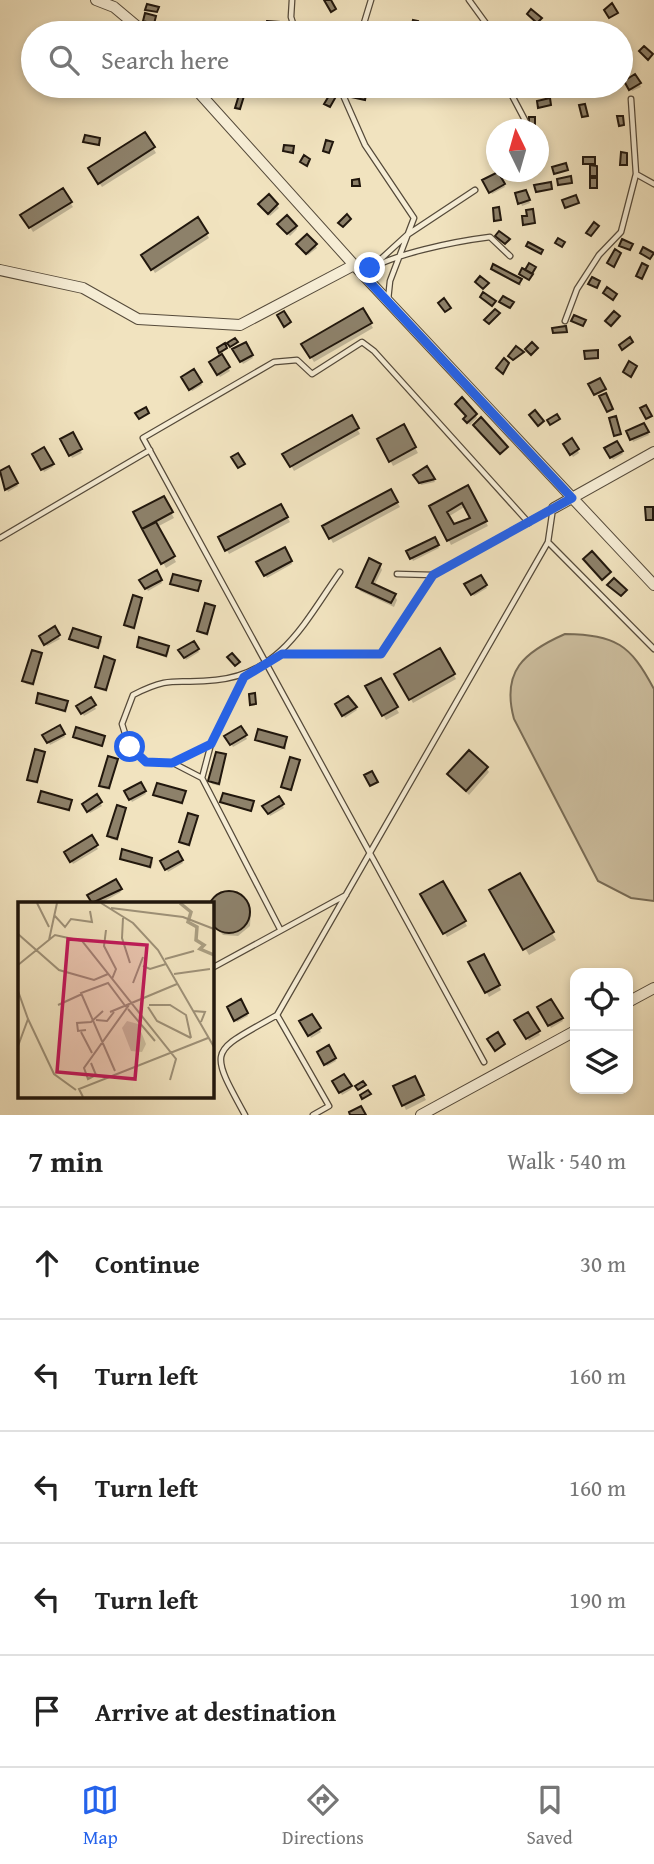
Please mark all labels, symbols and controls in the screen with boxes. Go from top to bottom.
search box [21,21,633,98]
text: Search here [101,40,229,79]
icon: search [45,41,83,79]
north arrow [486,119,549,182]
route end [354,252,385,283]
route start [114,731,145,762]
inset map [18,902,214,1098]
map controls [570,968,633,1094]
button: locate [570,968,633,1031]
button: layers [570,1031,633,1094]
text: 7 min [28,1139,103,1183]
text: Walk · 540 m [507,1144,626,1177]
icon: ahead [28,1244,66,1282]
text: Continue [95,1244,200,1283]
text: 30 m [580,1247,626,1280]
icon: left [28,1356,66,1394]
text: Turn left [95,1356,198,1395]
text: 160 m [569,1359,626,1392]
icon: left [28,1468,66,1506]
text: Turn left [95,1468,198,1507]
text: 160 m [569,1471,626,1504]
icon: left [28,1580,66,1618]
text: Turn left [95,1580,198,1619]
text: 190 m [569,1583,626,1616]
icon: arrive [28,1692,66,1730]
text: Arrive at destination [95,1692,336,1731]
tab: Map [81,1781,119,1851]
tab: Directions [282,1781,364,1851]
tab: Saved [527,1781,573,1851]

